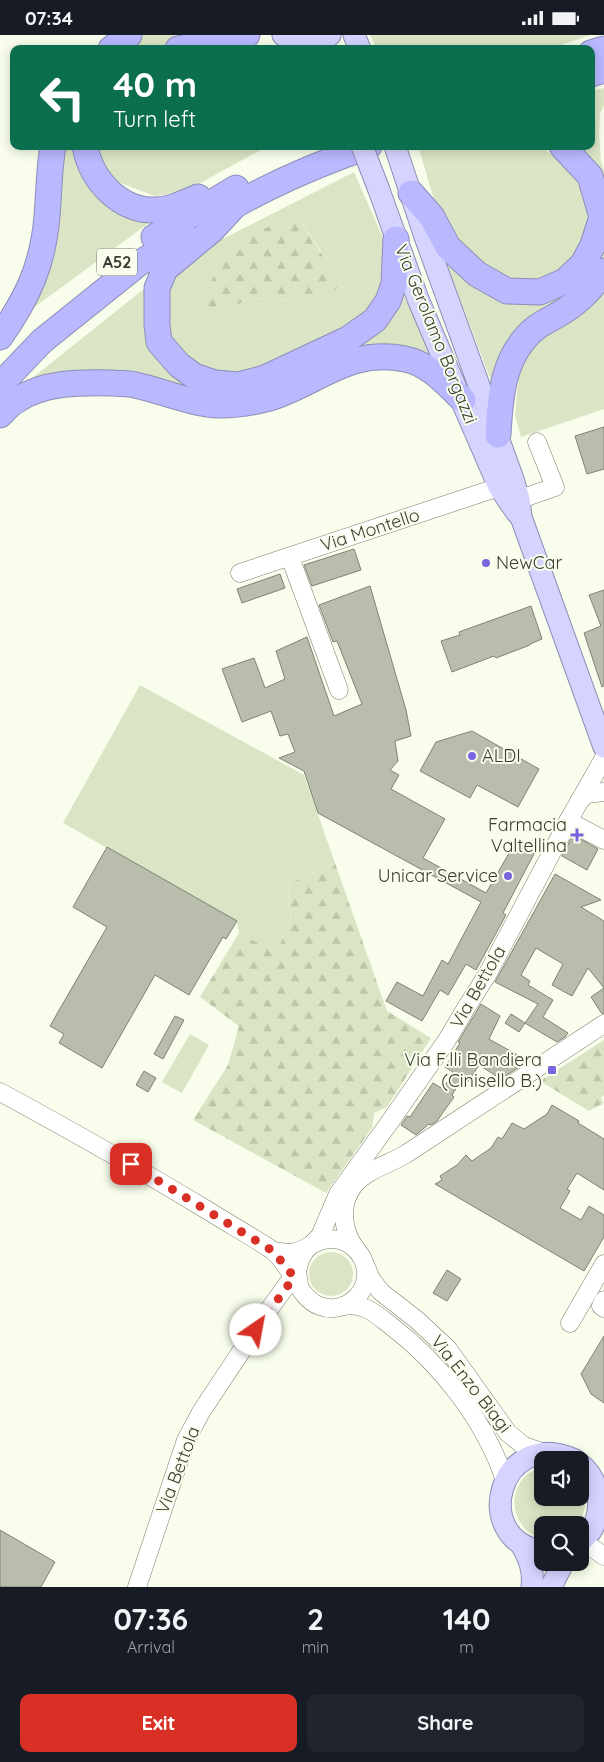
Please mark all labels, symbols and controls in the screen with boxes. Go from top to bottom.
text: 07:34 [25,6,73,30]
text: 40 m [113,62,197,106]
icon: left [30,65,95,130]
text: Turn left [113,105,196,133]
street label: Via Gerolamo Borgazzi [390,241,483,427]
road number: A52 [97,248,137,275]
street label: Via Montello [317,503,422,556]
place label: NewCar [496,551,562,574]
marker: NewCar [480,557,492,569]
place label: ALDI [482,744,521,767]
marker: ALDI [466,750,478,762]
place label: Farmacia Valtellina [488,813,567,857]
marker: Farmacia Valtellina [571,829,583,841]
place label: Unicar Service [378,864,498,887]
marker: Unicar Service [502,870,514,882]
street label: Via Bettola [445,941,510,1032]
place label: Via F.lli Bandiera (Cinisello B.) [404,1048,542,1092]
marker: Via F.lli Bandiera (Cinisello B.) [546,1064,558,1076]
pin [110,1143,152,1185]
icon: arrive [117,1150,145,1178]
position arrow [229,1303,281,1355]
street label: Via Enzo Biagi [426,1330,517,1437]
street label: Via Bettola [150,1423,205,1517]
map controls [534,1451,589,1571]
button: sound [534,1451,589,1506]
button: search [534,1516,589,1571]
text: 07:36 [114,1600,188,1638]
text: 2 [307,1600,324,1638]
text: 140 [443,1600,490,1638]
text: Arrival [127,1637,175,1657]
text: min [302,1637,329,1657]
text: m [459,1637,474,1657]
button: Exit [20,1694,297,1752]
button: Share [307,1694,584,1752]

